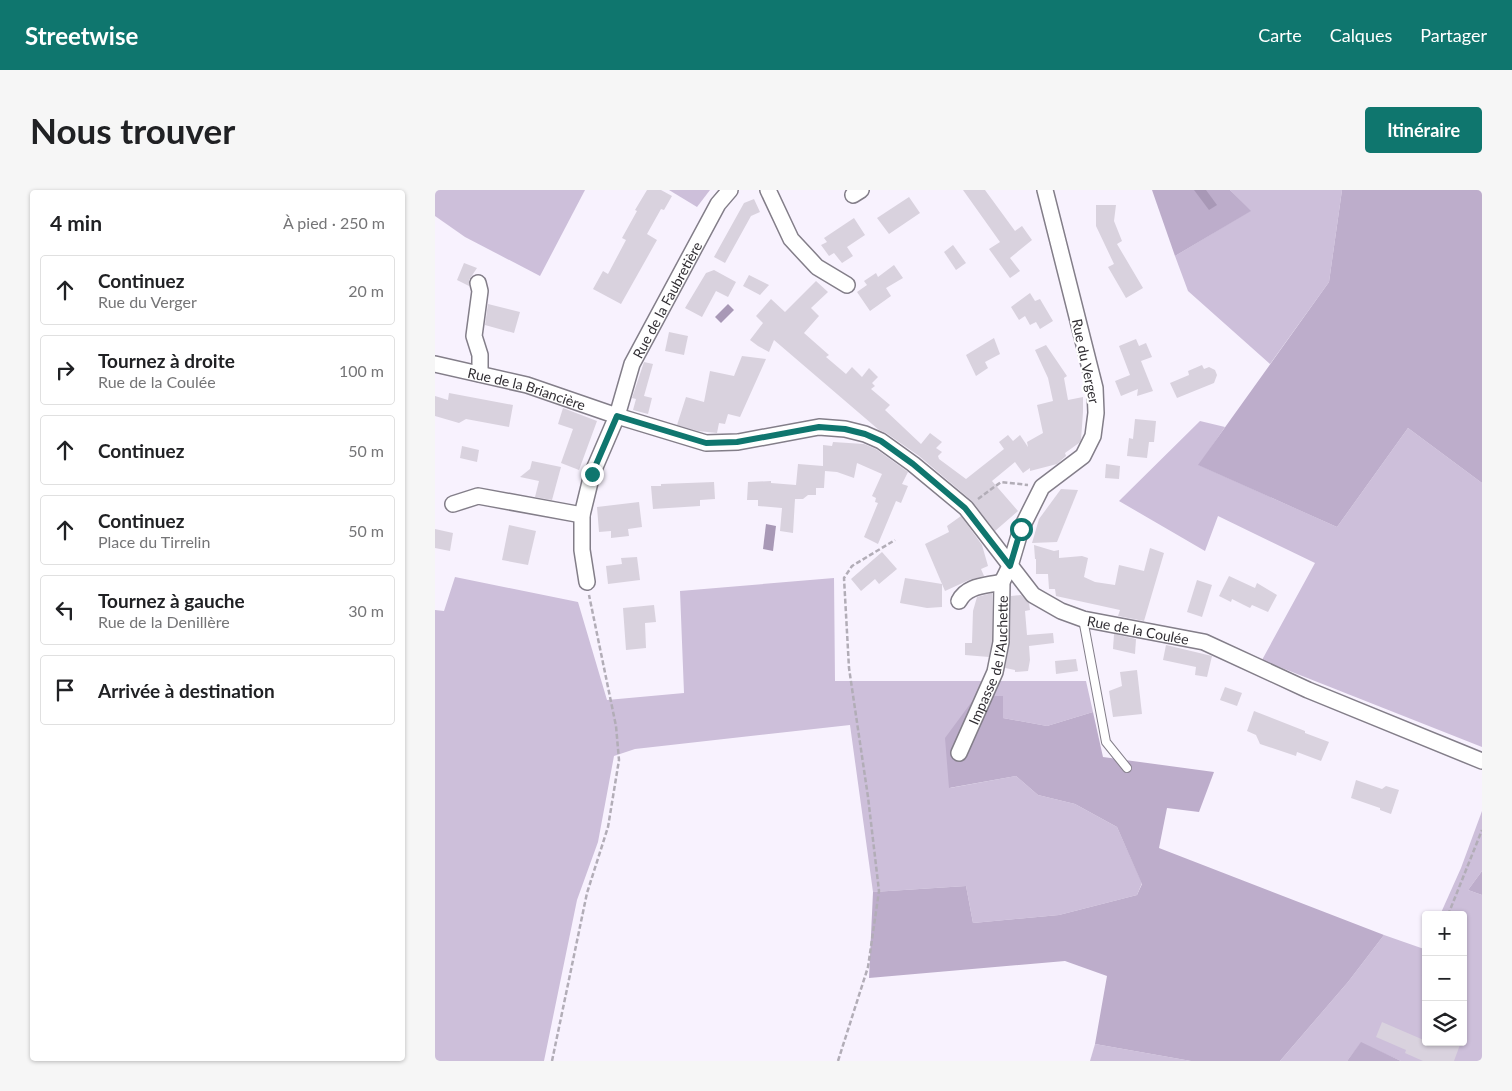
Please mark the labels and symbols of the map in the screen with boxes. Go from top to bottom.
street label: Rue de la Faubretière [628,238,705,361]
street label: Rue du Verger [1069,317,1103,405]
street label: Rue de la Briancière [466,363,588,413]
route end [581,463,604,486]
route start [1010,518,1033,541]
street label: Impasse de l'Auchette [964,595,1010,727]
street label: Rue de la Coulée [1086,612,1190,647]

